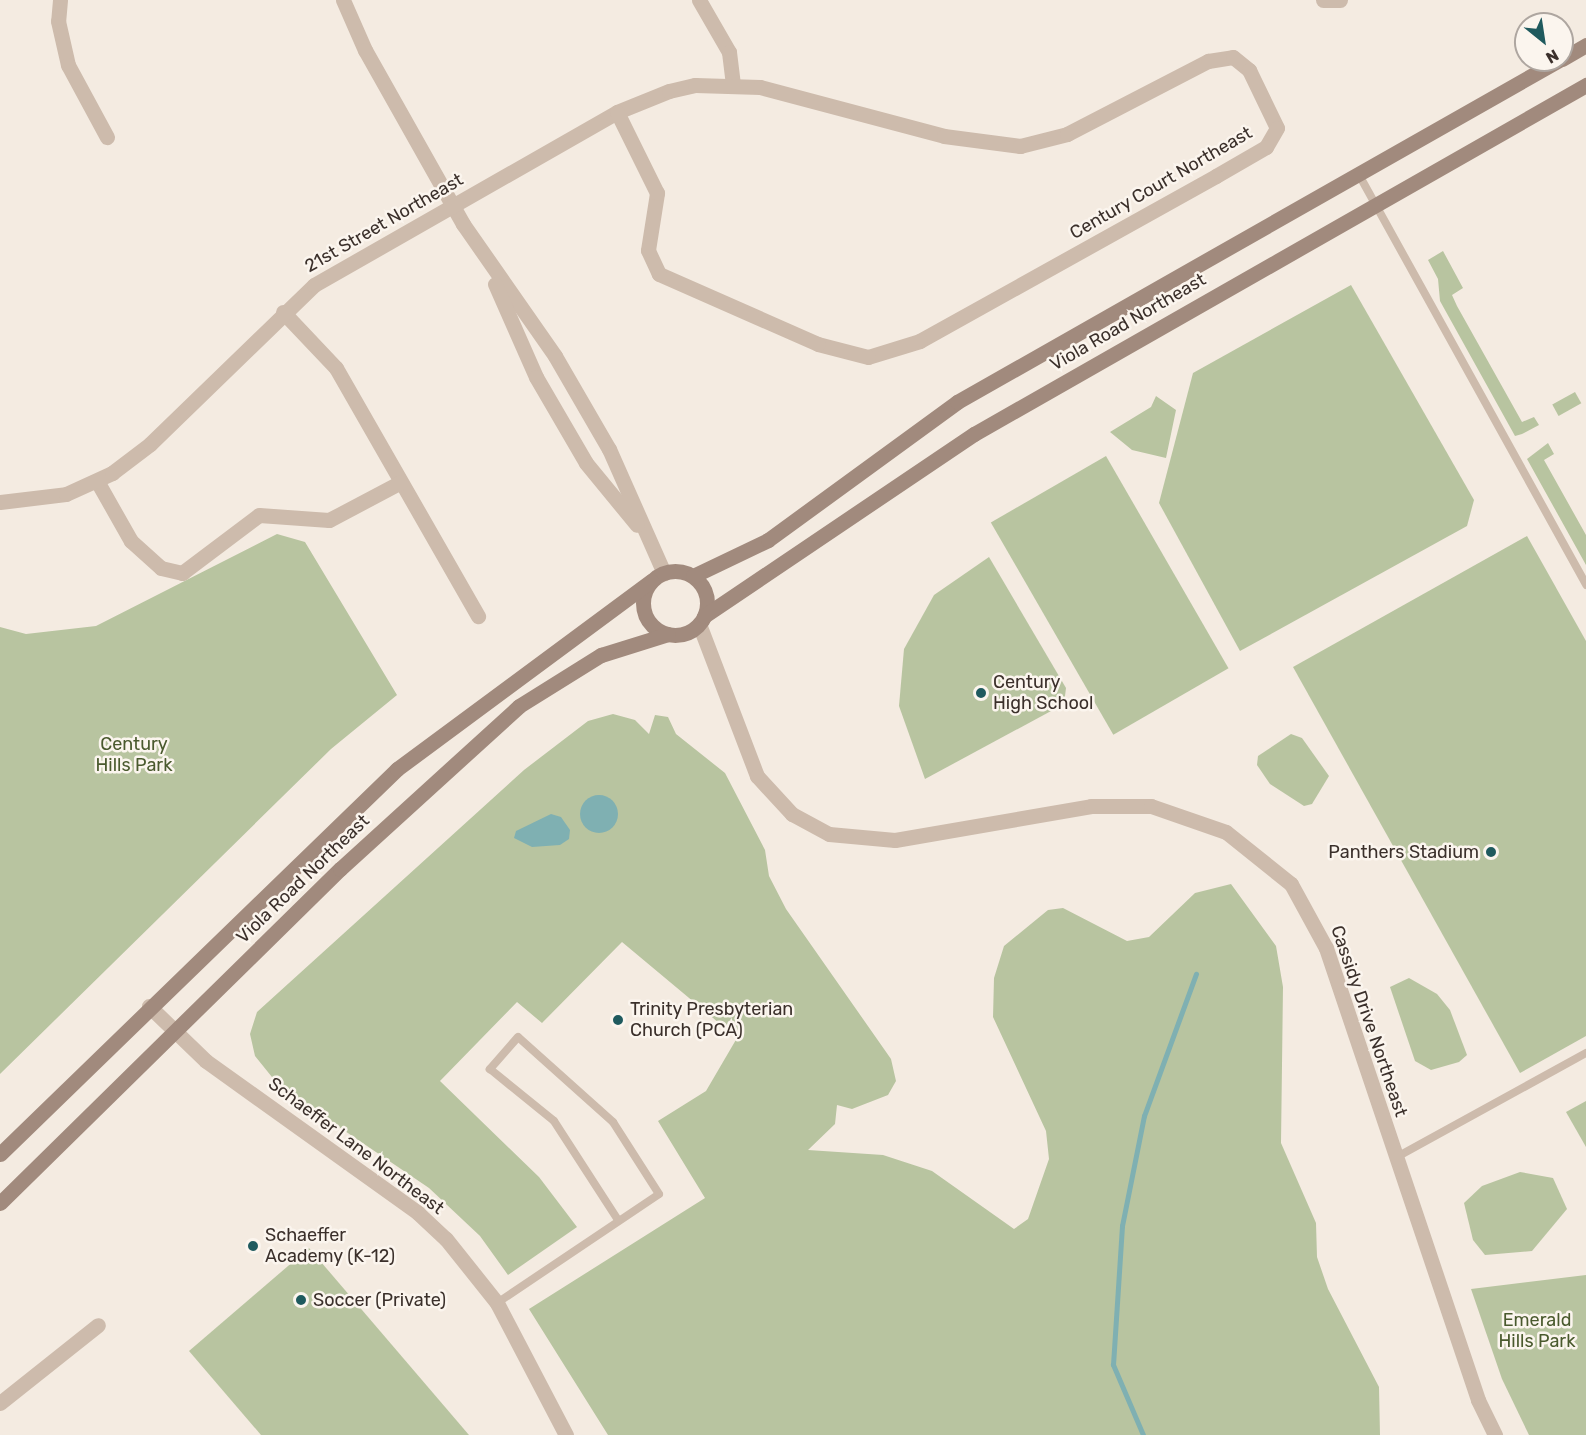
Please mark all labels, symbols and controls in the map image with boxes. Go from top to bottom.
north arrow [1514,12,1574,72]
text: N [1543,45,1562,67]
street label: Century Court Northeast [1066,122,1256,244]
street label: 21st Street Northeast [301,169,467,277]
street label: Viola Road Northeast [1046,269,1210,375]
place label: Century High School [993,672,1093,714]
marker: Century High School [974,686,988,700]
park label: Century Hills Park [96,734,172,777]
street label: Viola Road Northeast [232,810,374,948]
place label: Panthers Stadium [1328,841,1479,863]
marker: Panthers Stadium [1484,845,1498,859]
street label: Cassidy Drive Northeast [1326,922,1412,1120]
place label: Trinity Presbyterian Church (PCA) [630,999,794,1042]
marker: Trinity Presbyterian Church (PCA) [611,1013,625,1027]
street label: Schaeffer Lane Northeast [264,1073,448,1219]
place label: Schaeffer Academy (K-12) [265,1225,396,1268]
marker: Schaeffer Academy (K-12) [246,1239,260,1253]
place label: Soccer (Private) [313,1289,446,1311]
marker: Soccer (Private) [294,1293,308,1307]
park label: Emerald Hills Park [1499,1310,1575,1352]

